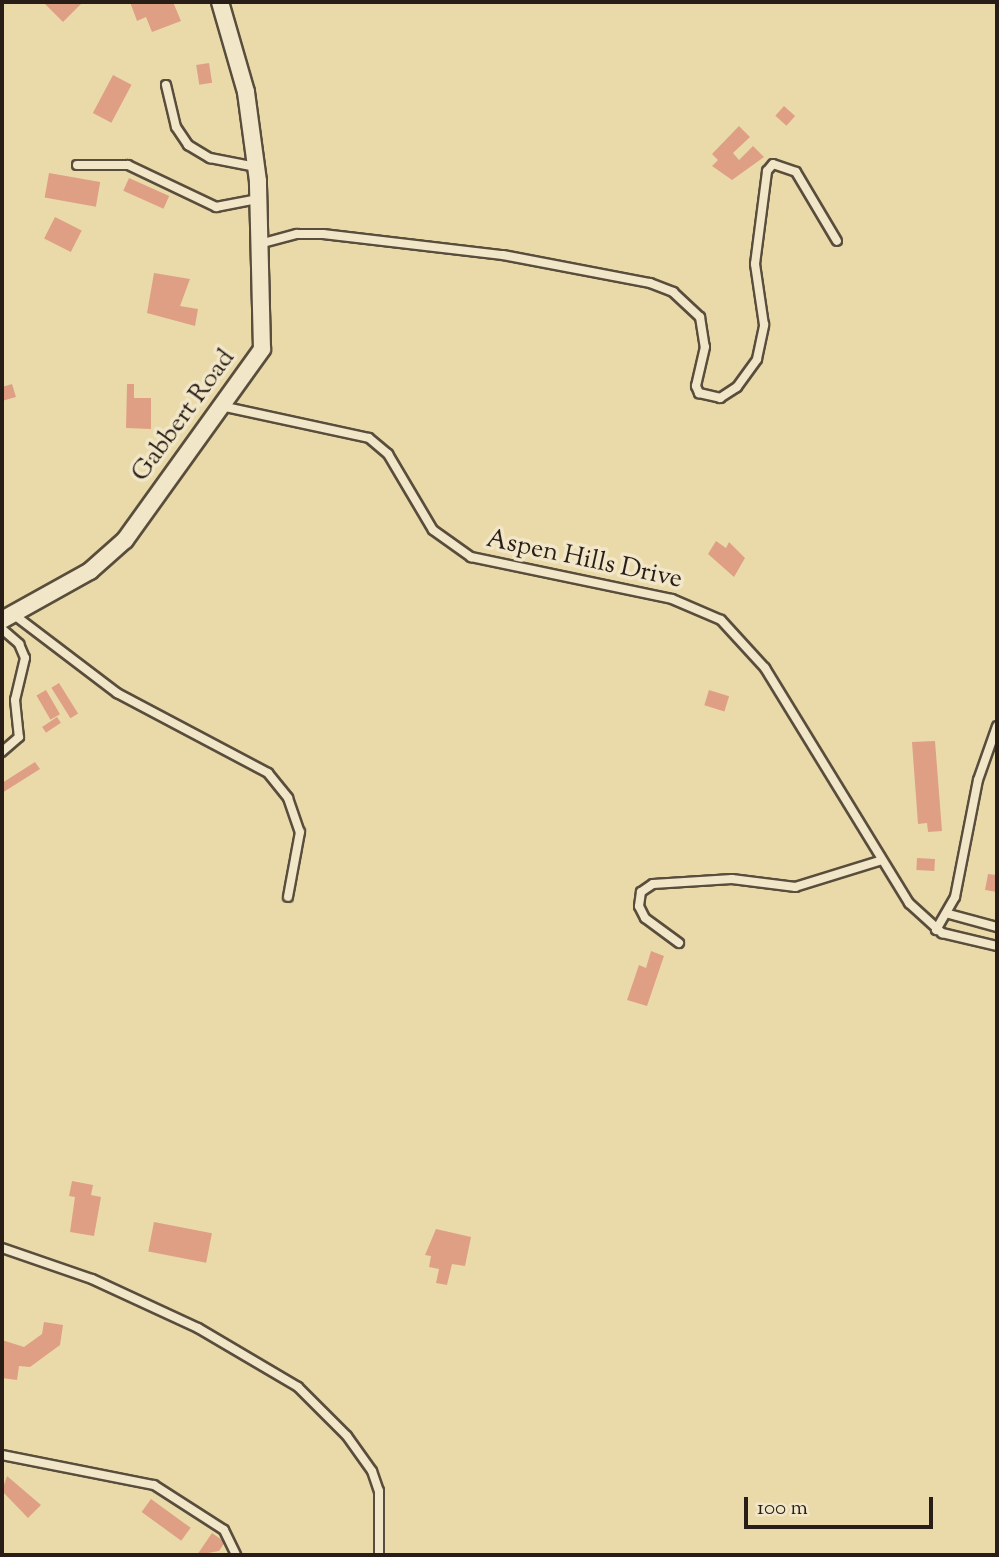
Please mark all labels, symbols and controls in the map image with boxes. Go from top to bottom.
street label: Gabbert Road [126,344,242,488]
street label: Aspen Hills Drive [483,524,685,596]
scale bar [747,1484,936,1528]
text: 100 m [757,1494,808,1524]

